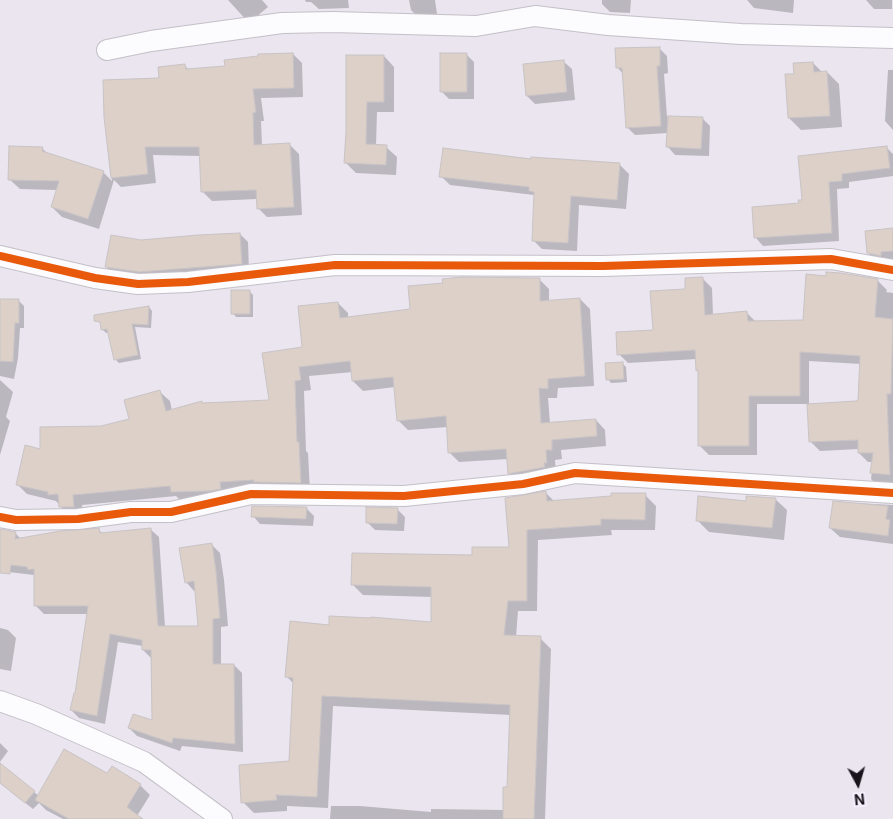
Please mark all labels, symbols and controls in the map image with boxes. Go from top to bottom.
north arrow [833,759,883,809]
text: N [853,790,866,808]

